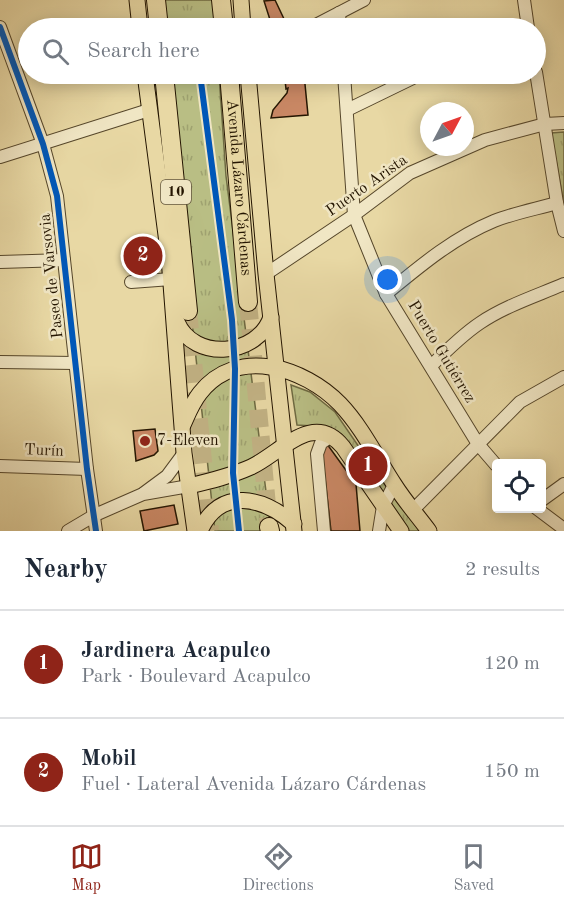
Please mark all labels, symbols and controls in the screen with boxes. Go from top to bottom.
search box [18,18,546,84]
icon: search [39,35,72,68]
text: Search here [87,40,200,62]
street label: Avenida Lázaro Cárdenas [223,99,254,277]
north arrow [420,102,474,156]
street label: Puerto Arista [324,152,411,220]
road number: 10 [161,180,191,204]
street label: Paseo de Varsovia [37,213,67,339]
pin: 2 [124,234,162,278]
your location [373,265,402,294]
street label: Puerto Gutiérrez [404,298,478,406]
place label: 7-Eleven [157,433,219,449]
marker: 7-Eleven [138,434,152,448]
street label: Turín [24,442,64,460]
pin: 1 [348,444,388,488]
map controls [492,459,546,513]
button: locate [492,459,546,513]
text: Nearby [24,557,108,583]
text: 2 results [465,560,540,580]
text: Jardinera Acapulco [81,640,271,662]
text: 1 [38,654,49,674]
text: 120 m [484,654,540,674]
text: Park · Boulevard Acapulco [81,667,311,687]
text: Mobil [81,748,137,770]
text: 2 [38,762,49,782]
text: 150 m [484,762,540,782]
text: Fuel · Lateral Avenida Lázaro Cárdenas [81,775,426,795]
tab: Map [70,840,103,896]
tab: Directions [243,840,314,896]
tab: Saved [453,840,494,896]

